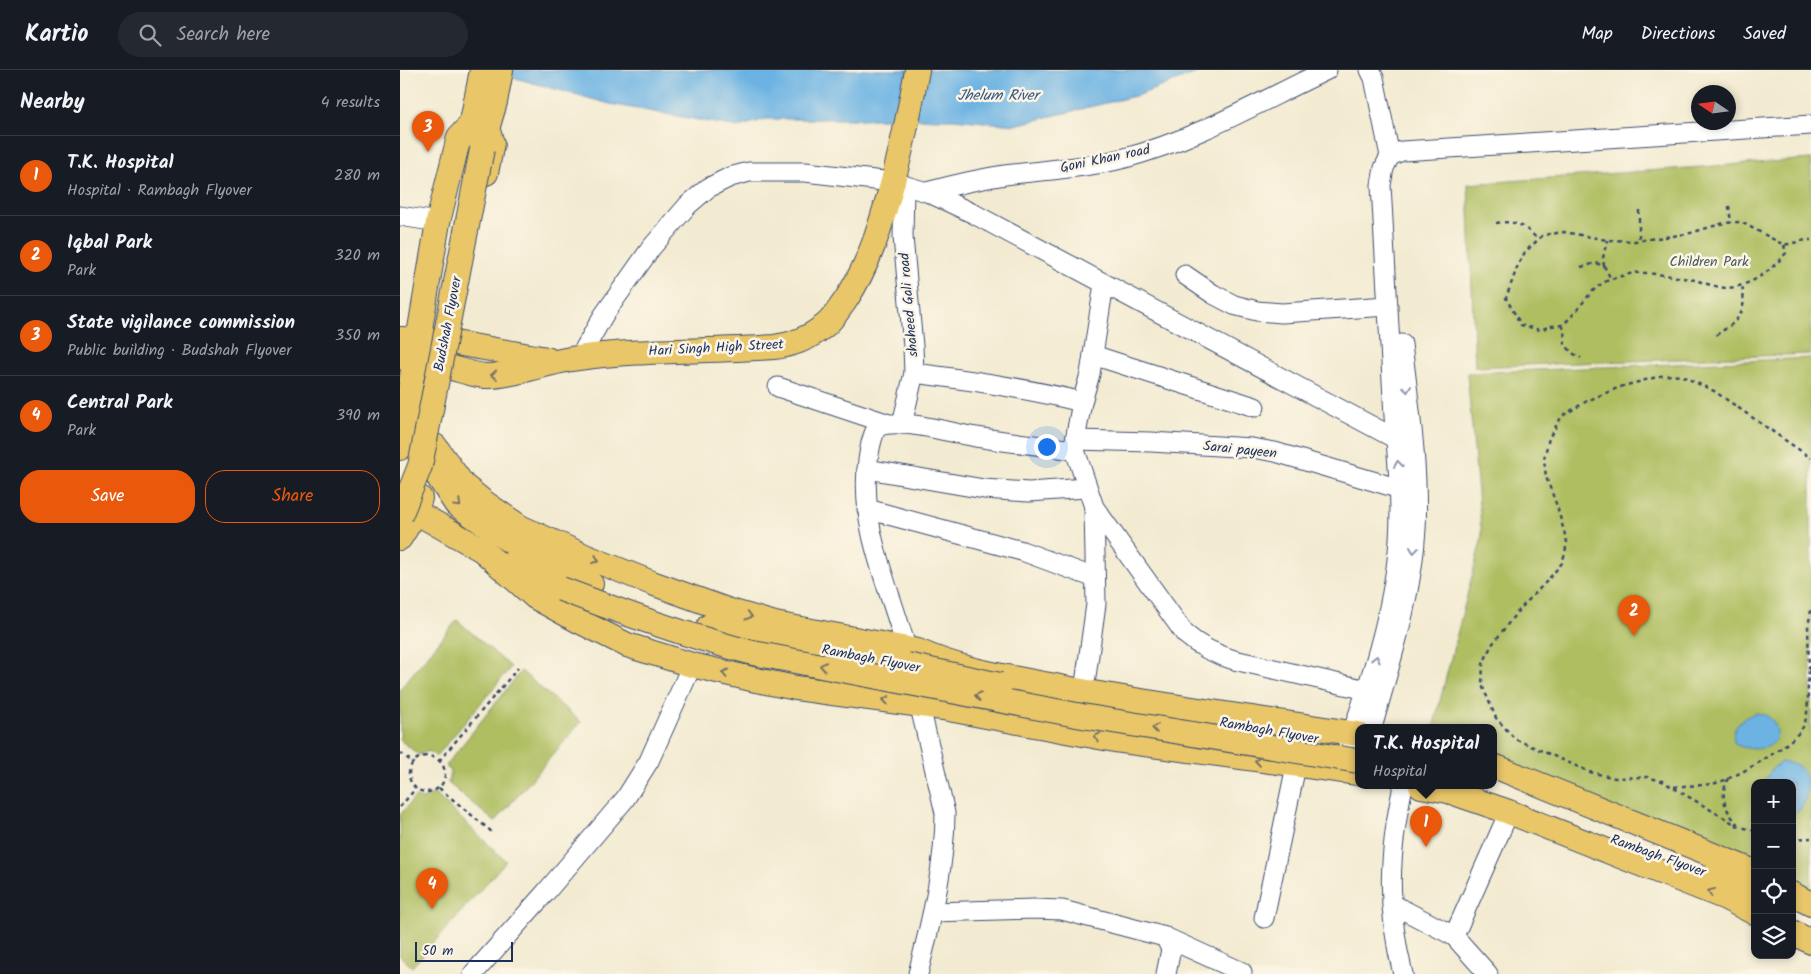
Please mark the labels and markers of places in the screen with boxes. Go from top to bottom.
pin: 3 [412,111,444,152]
pin: 2 [1618,595,1650,636]
pin: 1 [1410,806,1442,847]
pin: 4 [416,868,448,909]

